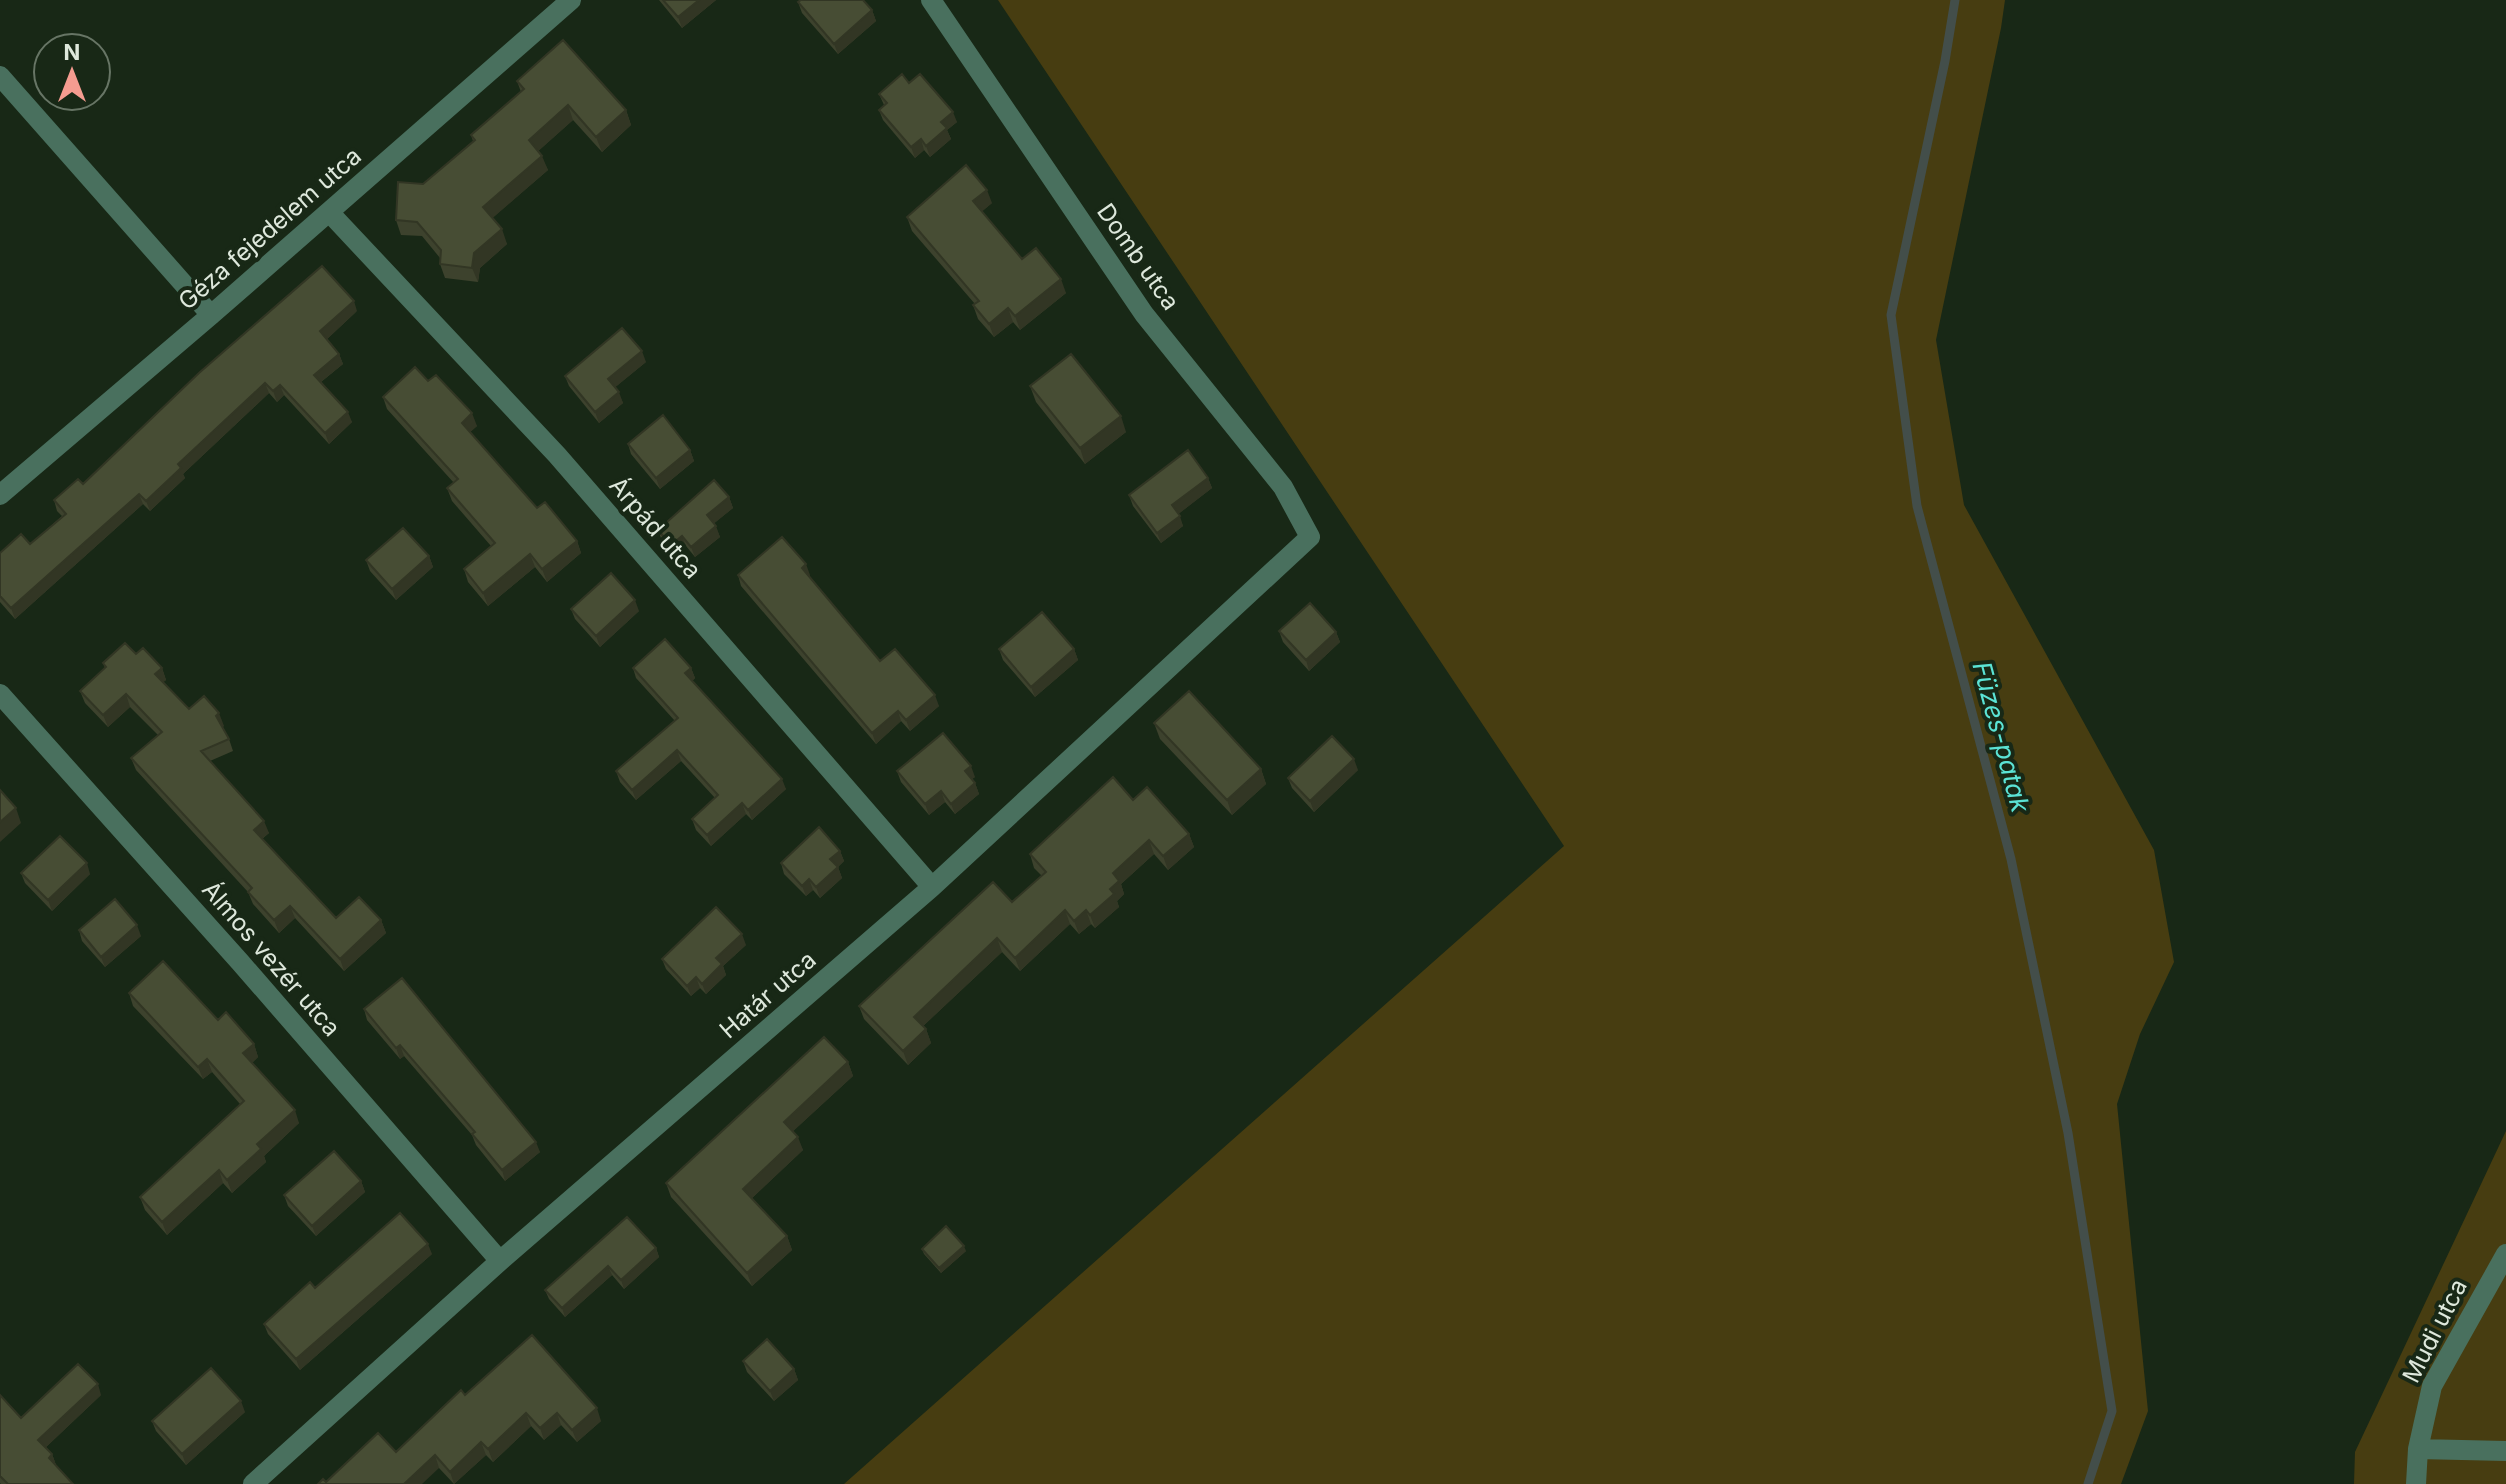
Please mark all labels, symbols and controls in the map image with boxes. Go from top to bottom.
north arrow [32,32,112,112]
text: N [64,39,80,65]
street label: Géza fejedelem utca [172,141,367,316]
street label: Domb utca [1091,198,1186,316]
street label: Árpád utca [603,470,708,584]
water label: Füzes-patak [1966,658,2037,816]
street label: Álmos vezér utca [196,875,347,1042]
street label: Határ utca [714,945,822,1044]
street label: Mudi utca [2396,1274,2473,1387]

